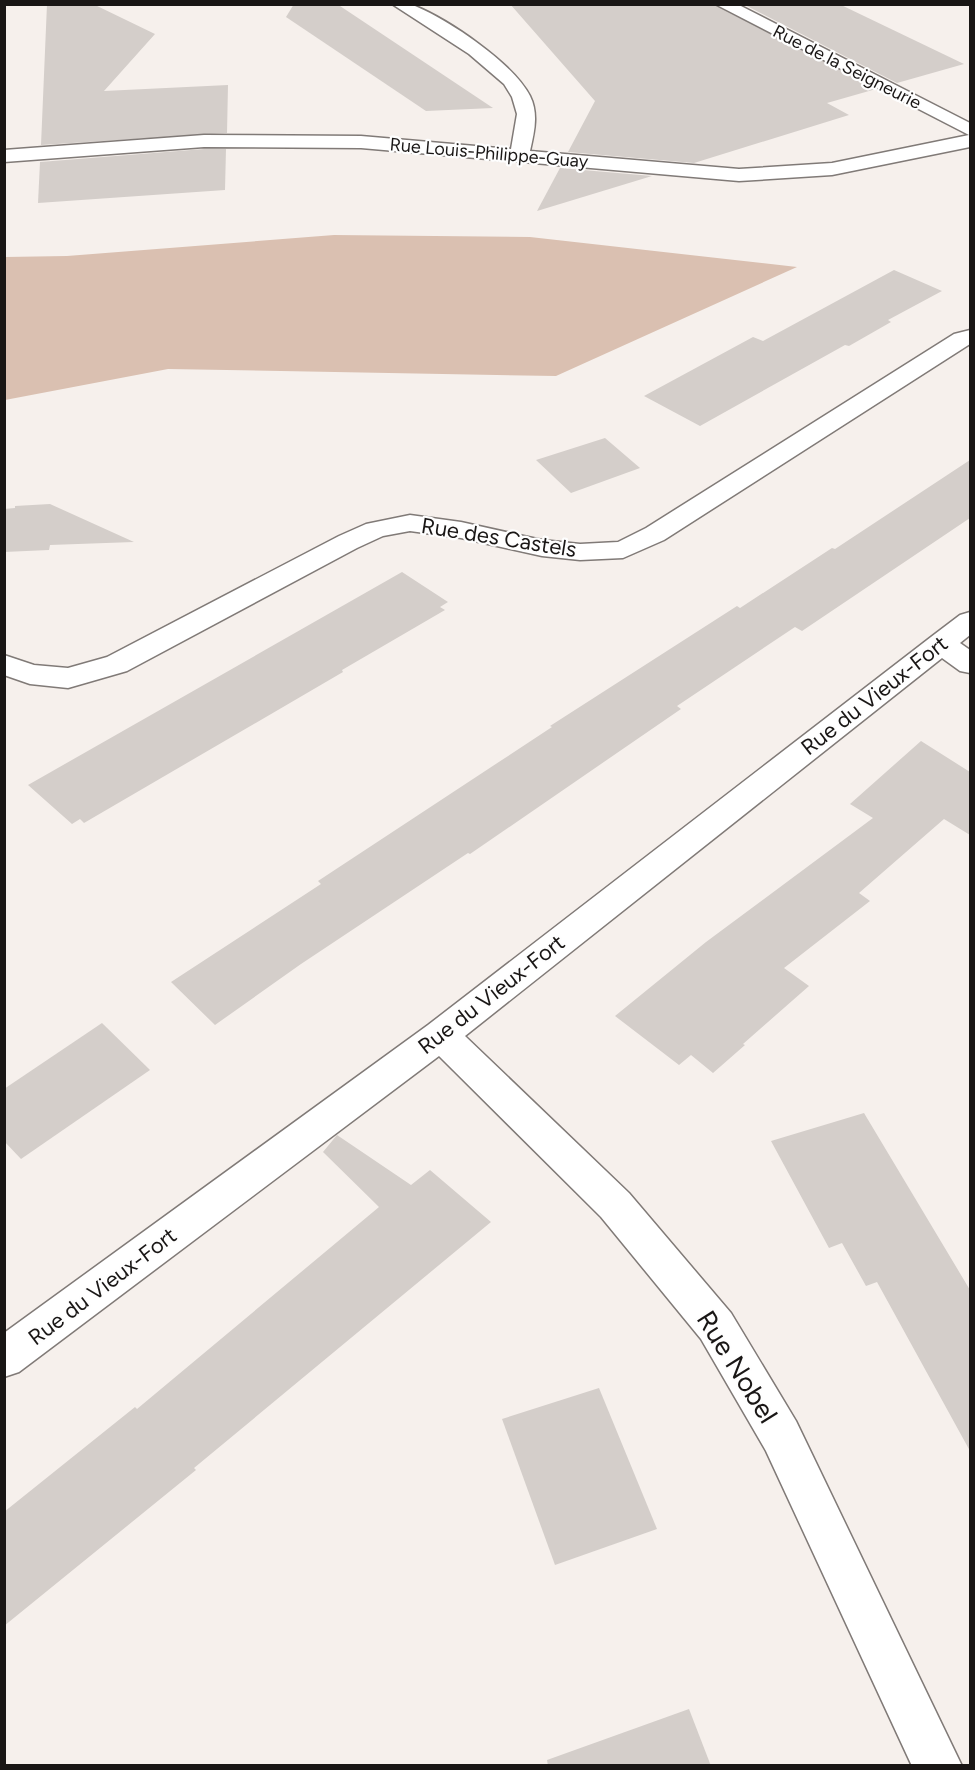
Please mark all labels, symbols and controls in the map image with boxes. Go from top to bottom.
street label: Rue de la Seigneurie [769,20,925,114]
street label: Rue Louis-Philippe-Guay [389,133,590,173]
street label: Rue des Castels [419,512,578,563]
street label: Rue du Vieux-Fort [796,630,953,761]
street label: Rue du Vieux-Fort [413,929,570,1060]
street label: Rue du Vieux-Fort [23,1222,182,1351]
street label: Rue Nobel [690,1304,785,1429]

